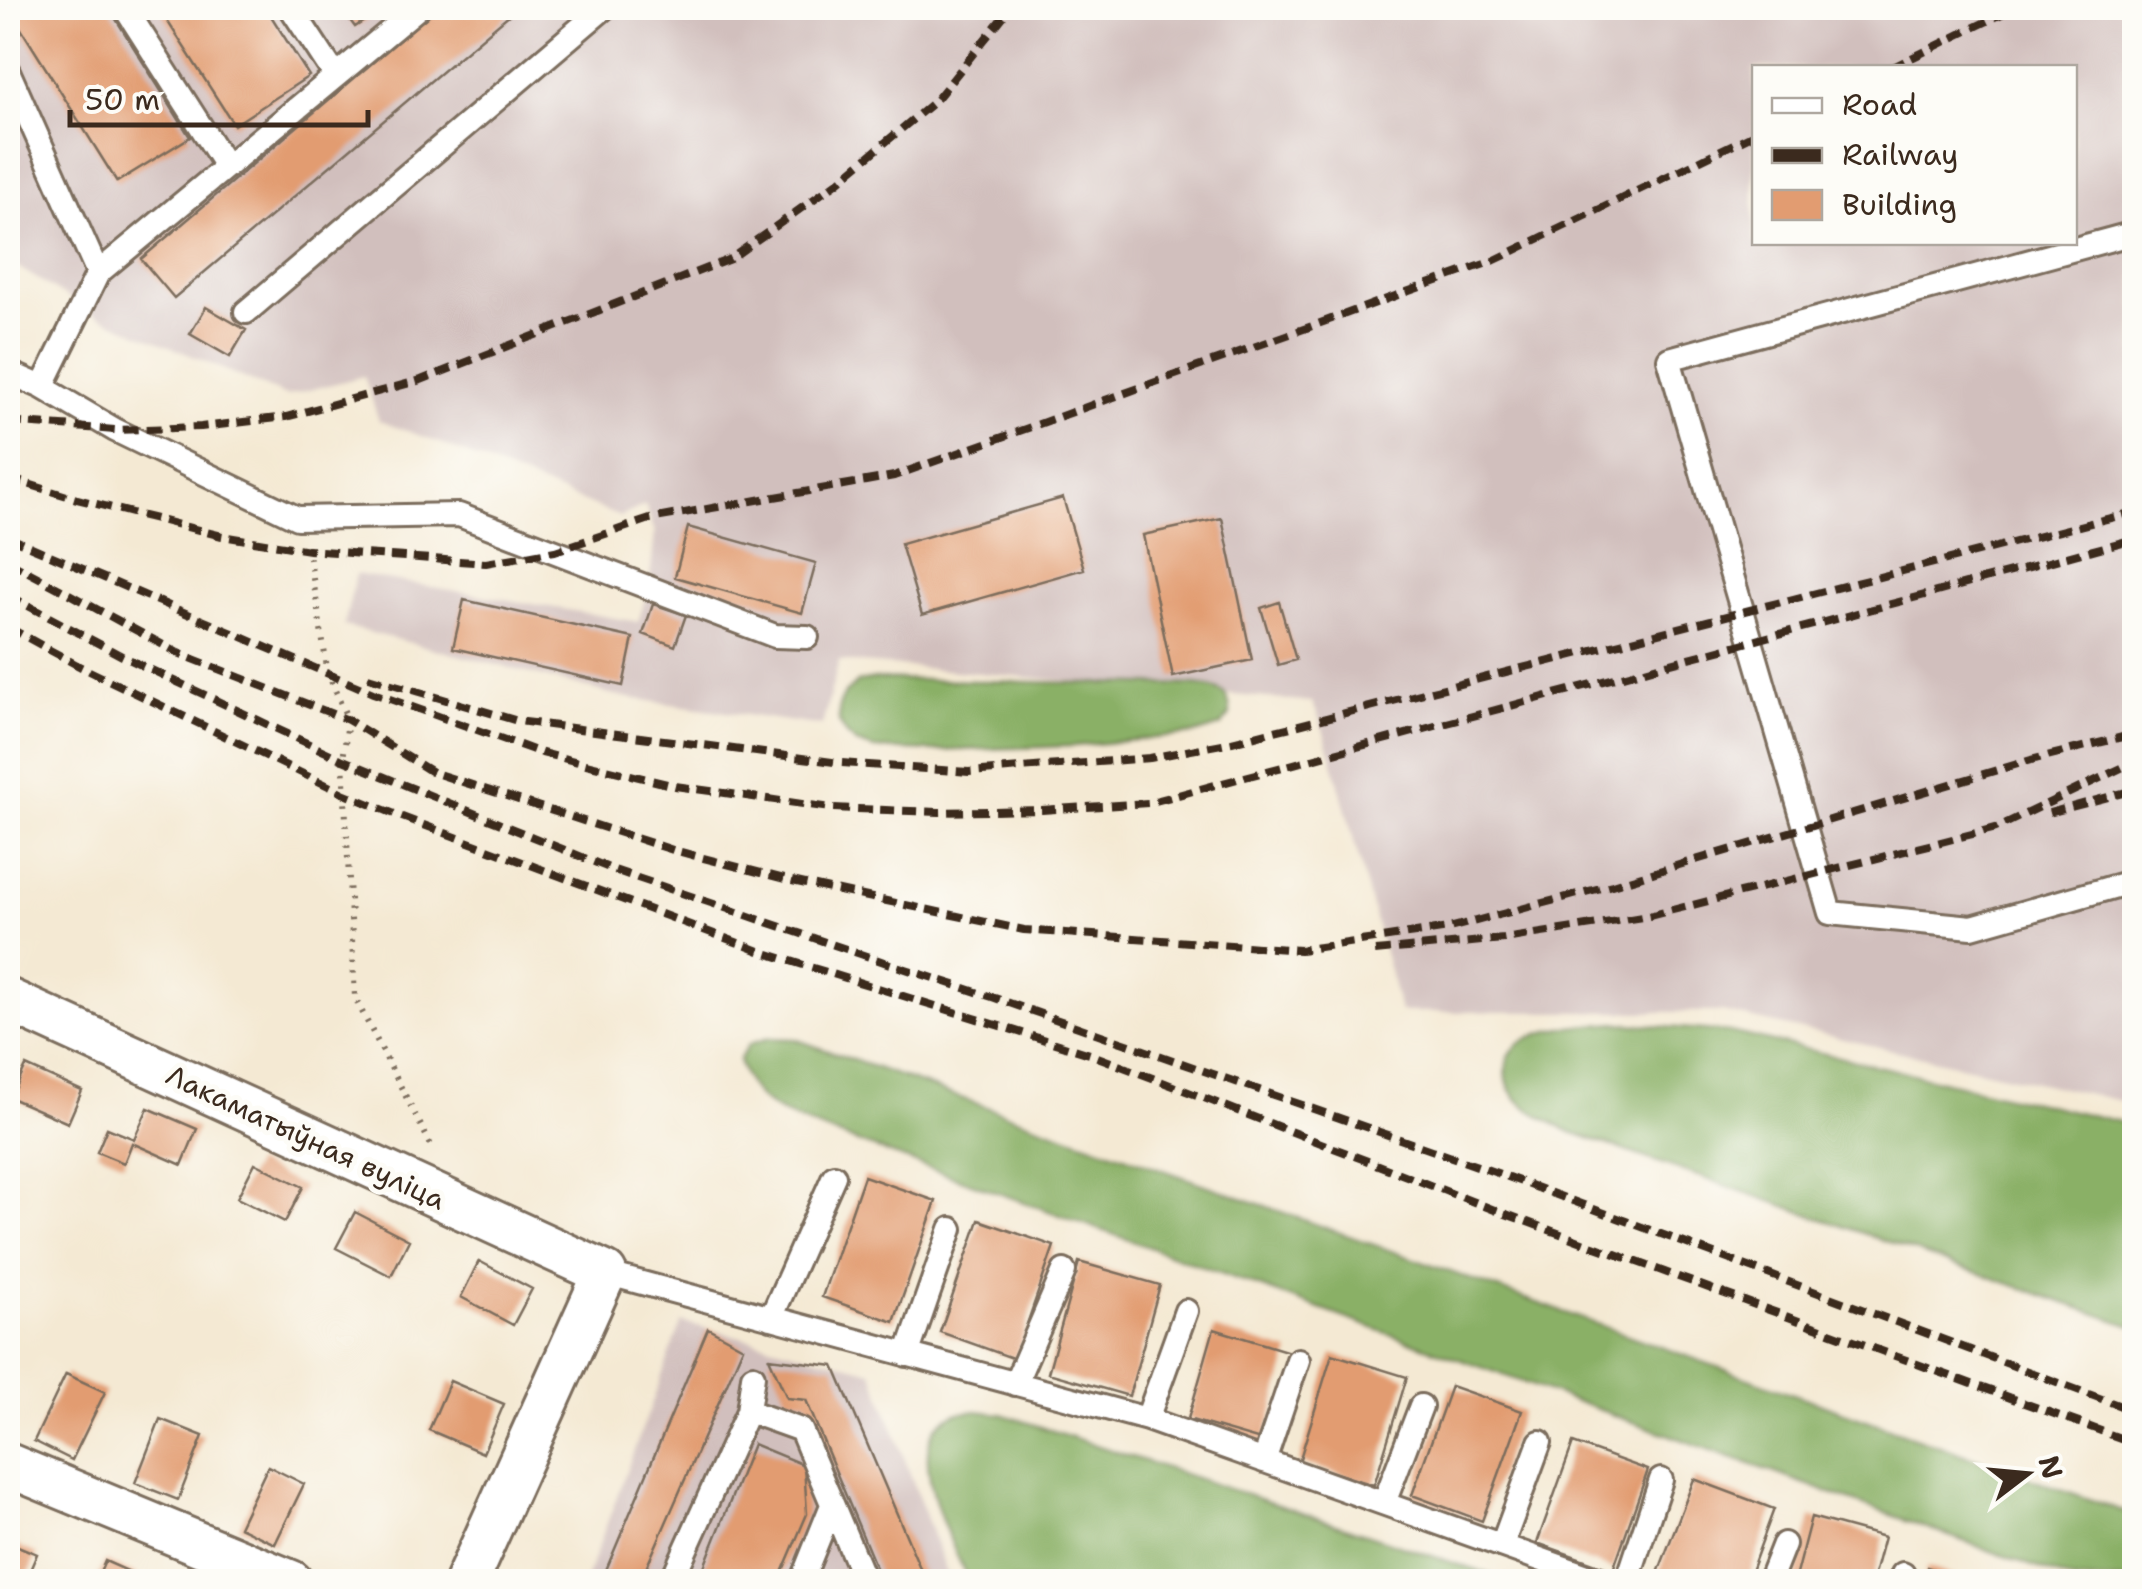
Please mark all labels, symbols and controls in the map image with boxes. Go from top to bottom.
scale bar [70,65,368,127]
legend [1752,65,2077,245]
text: 50 m [85,79,160,120]
text: Road [1842,84,1917,125]
text: Railway [1842,134,1958,175]
text: Building [1842,184,1957,225]
street label: Лакаматыўная вуліца [160,1056,452,1218]
north arrow [1977,1424,2077,1524]
text: N [2030,1451,2072,1483]

